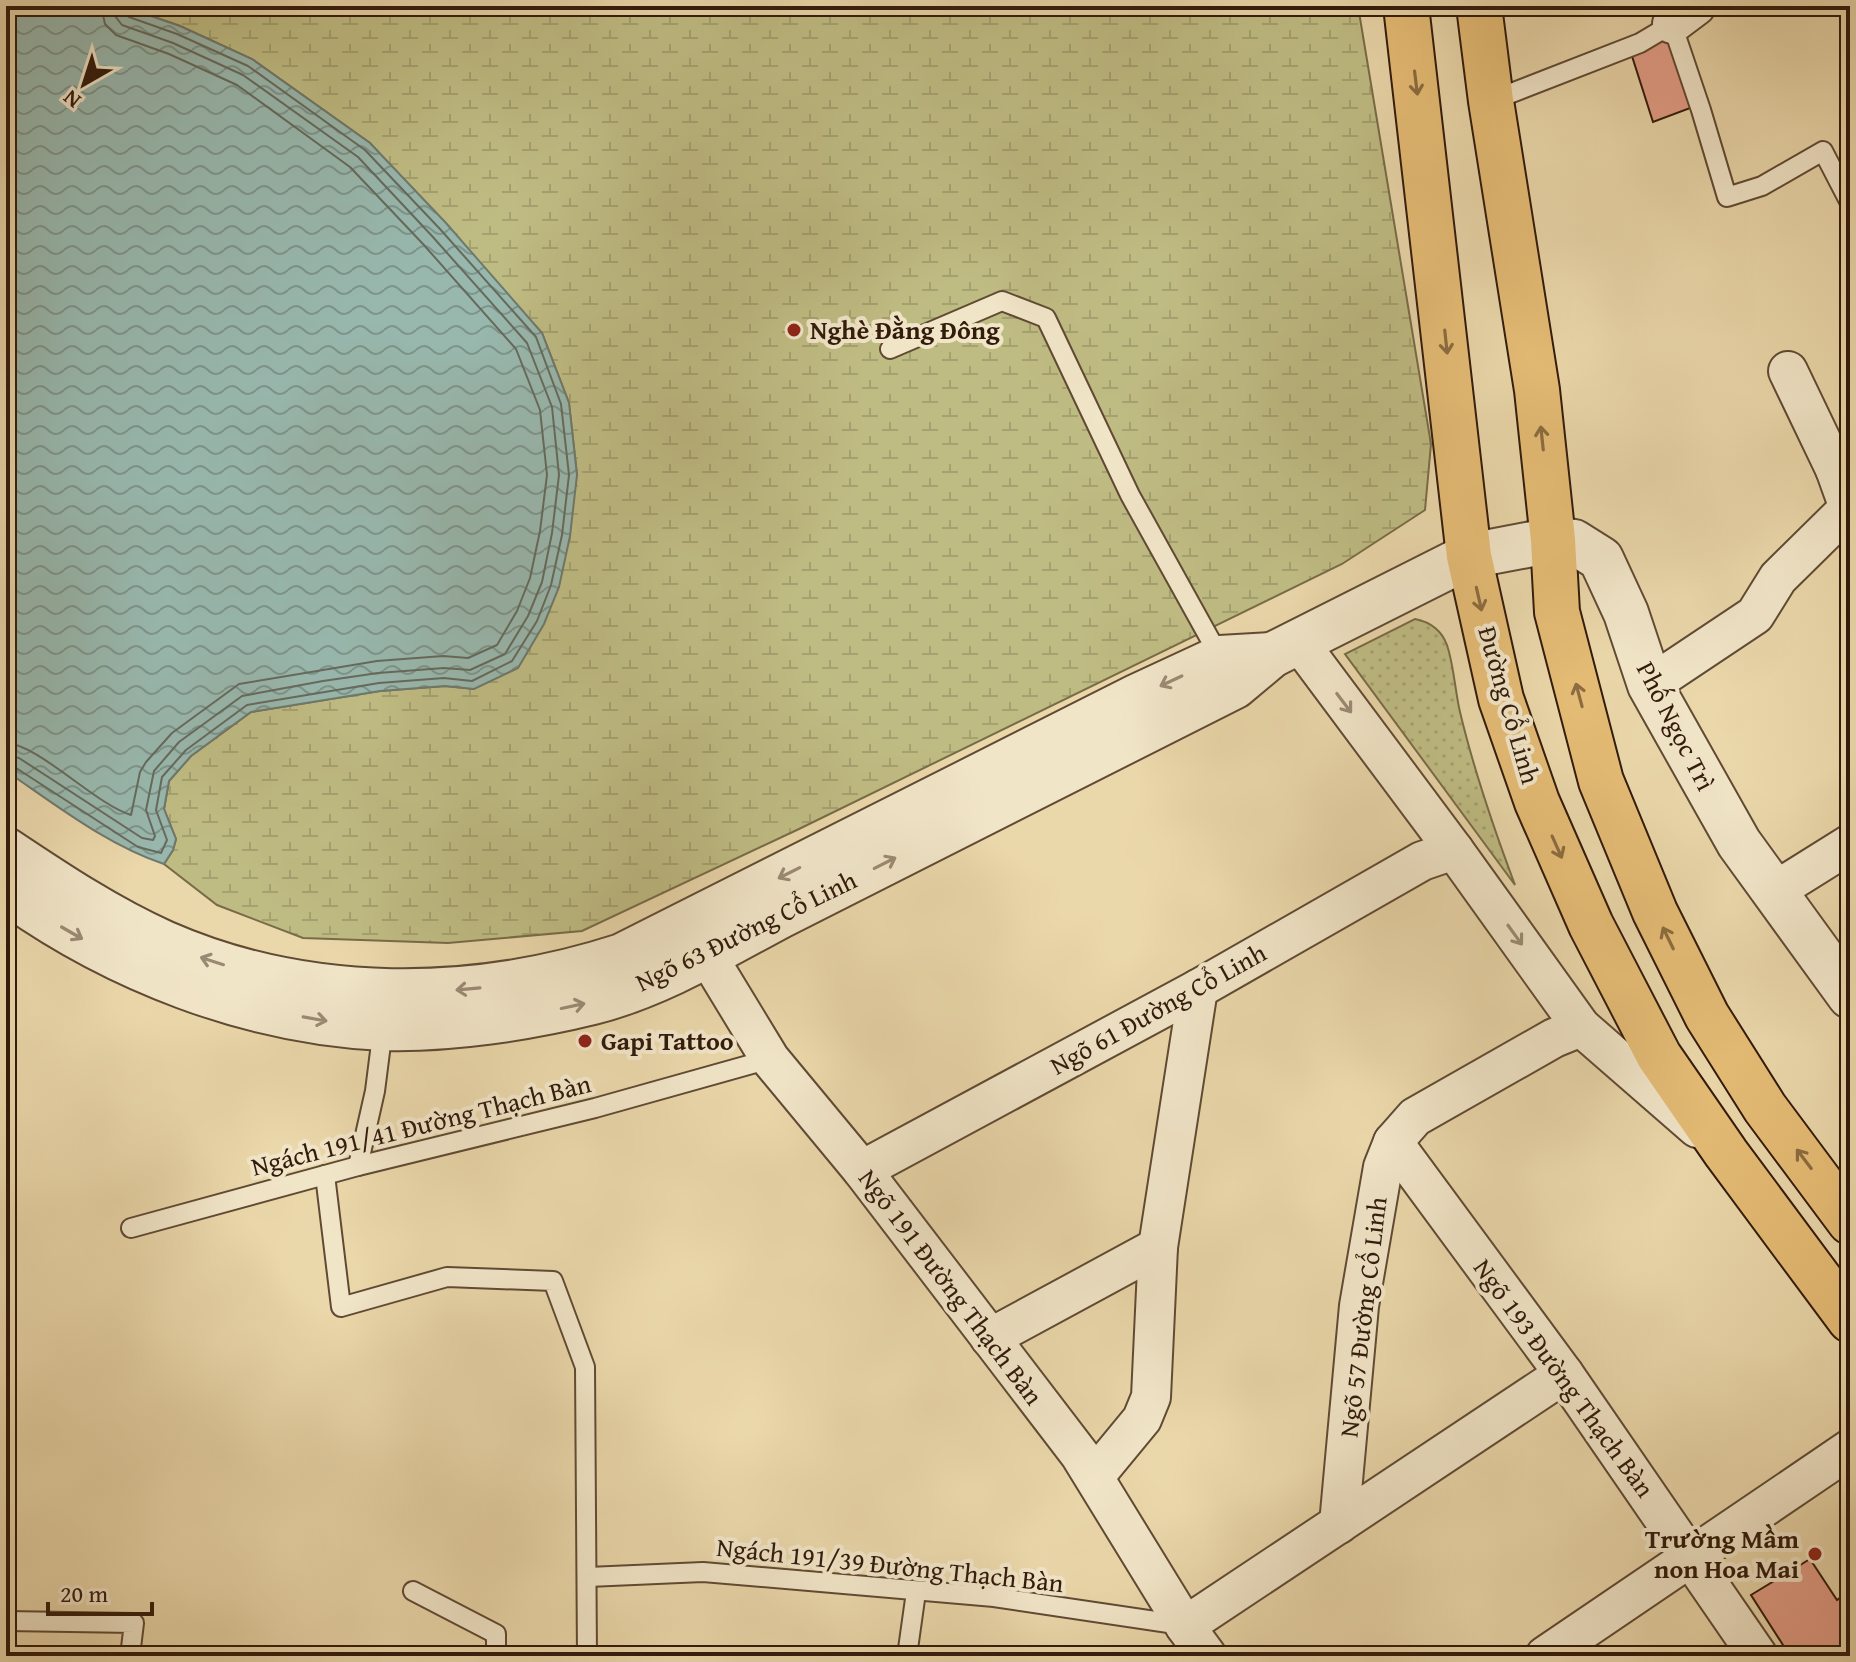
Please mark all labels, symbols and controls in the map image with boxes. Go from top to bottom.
north arrow [44,44,124,124]
one-way arrow [1409,70,1424,95]
text: N [55,82,87,117]
place label: Nghè Đằng Đông [810,310,1000,349]
marker: Nghè Đằng Đông [785,321,803,339]
one-way arrow [1438,328,1453,355]
one-way arrow [1535,425,1550,452]
one-way arrow [1472,586,1487,612]
street label: Đường Cổ Linh [1468,622,1551,789]
street label: Phố Ngọc Trì [1627,654,1726,797]
one-way arrow [1159,674,1184,689]
one-way arrow [1570,682,1585,708]
one-way arrow [1336,692,1353,713]
one-way arrow [1550,834,1565,858]
one-way arrow [872,855,896,870]
street label: Ngõ 63 Đường Cổ Linh [629,860,863,1001]
one-way arrow [777,866,801,881]
one-way arrow [1507,924,1523,946]
one-way arrow [60,925,83,941]
one-way arrow [1660,926,1675,950]
street label: Ngõ 61 Đường Cổ Linh [1043,933,1273,1084]
one-way arrow [199,953,225,968]
one-way arrow [455,981,482,996]
one-way arrow [560,998,586,1013]
one-way arrow [302,1013,328,1028]
place label: Gapi Tattoo [601,1021,734,1060]
marker: Gapi Tattoo [576,1032,594,1050]
street label: Ngách 191/41 Đường Thạch Bàn [247,1063,595,1186]
one-way arrow [1795,1149,1812,1170]
street label: Ngõ 191 Đường Thạch Bàn [850,1160,1053,1413]
street label: Ngõ 57 Đường Cổ Linh [1328,1194,1397,1439]
street label: Ngõ 193 Đường Thạch Bàn [1464,1250,1665,1505]
place label: Trường Mầm non Hoa Mai [1645,1519,1800,1588]
street label: Ngách 191/39 Đường Thạch Bàn [715,1527,1066,1602]
marker: Trường Mầm non Hoa Mai [1806,1545,1824,1563]
scale bar [48,1566,152,1616]
text: 20 m [60,1576,108,1611]

